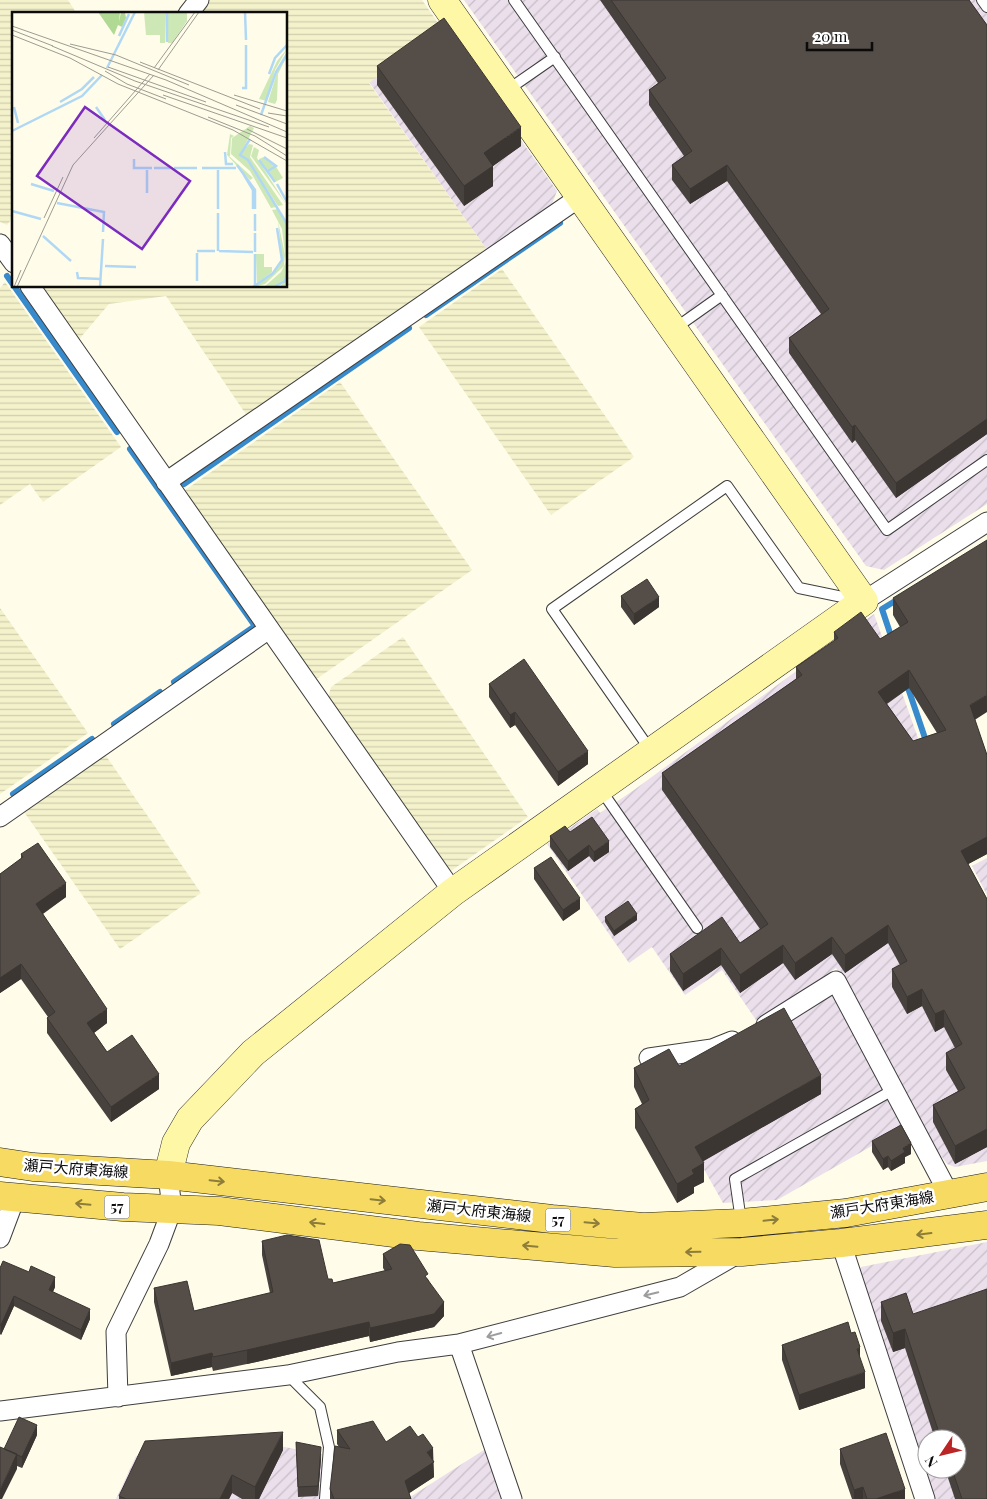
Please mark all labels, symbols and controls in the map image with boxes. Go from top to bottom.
inset map [12,12,288,288]
scale bar [807,20,872,52]
text: 20 m [814,26,848,46]
street label: 瀬戸大府東海線 [23,1154,129,1182]
one-way arrow [208,1176,224,1186]
street label: 瀬戸大府東海線 [828,1186,935,1222]
one-way arrow [370,1195,386,1205]
street label: 瀬戸大府東海線 [426,1195,532,1225]
road number: 57 [104,1196,130,1218]
one-way arrow [75,1199,91,1209]
road number: 57 [546,1208,570,1232]
one-way arrow [763,1215,779,1225]
one-way arrow [309,1218,325,1228]
one-way arrow [584,1218,600,1227]
one-way arrow [917,1229,933,1239]
one-way arrow [523,1241,539,1250]
one-way arrow [685,1247,701,1257]
one-way arrow [644,1290,660,1299]
one-way arrow [486,1330,502,1340]
north arrow [917,1429,967,1479]
text: N [920,1452,942,1471]

